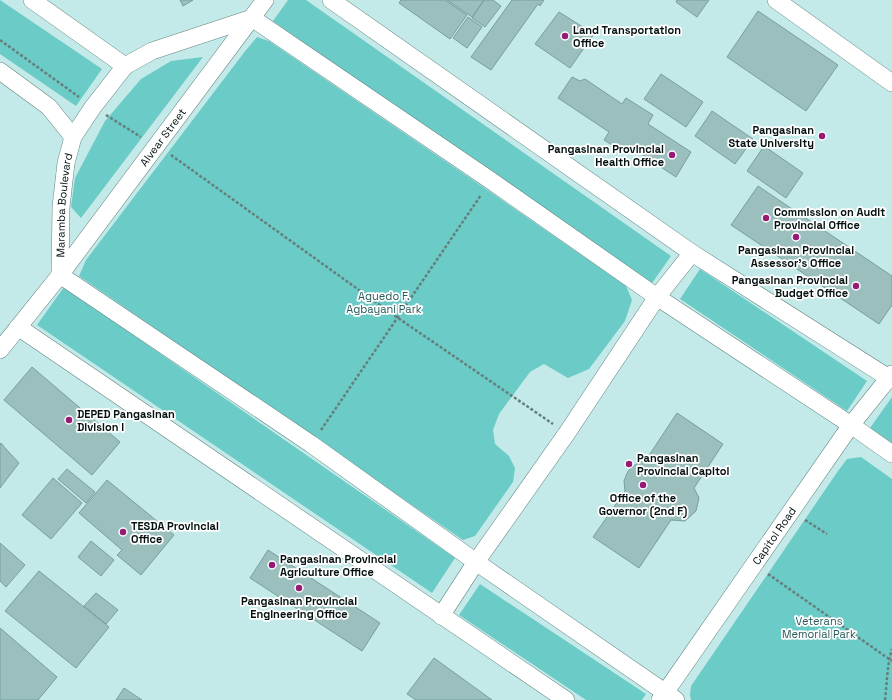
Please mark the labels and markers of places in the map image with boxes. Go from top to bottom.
place label: Land Transportation Office [573,23,681,50]
marker: Land Transportation Office [560,31,570,41]
place label: Pangasinan State University [728,123,814,150]
marker: Pangasinan State University [817,131,827,141]
place label: Pangasinan Provincial Health Office [548,142,664,169]
marker: Pangasinan Provincial Health Office [667,150,677,160]
place label: Commission on Audit Provincial Office [774,205,885,232]
marker: Commission on Audit Provincial Office [761,213,771,223]
marker: Pangasinan Provincial Assessor's Office [791,232,801,242]
place label: Pangasinan Provincial Assessor's Office [738,243,854,270]
place label: Pangasinan Provincial Budget Office [732,273,848,300]
marker: Pangasinan Provincial Budget Office [851,281,861,291]
place label: DEPED Pangasinan Division I [77,407,175,434]
marker: DEPED Pangasinan Division I [64,415,74,425]
place label: Pangasinan Provincial Capitol [637,451,729,478]
marker: Pangasinan Provincial Capitol [624,459,634,469]
marker: Office of the Governor (2nd F) [638,480,648,490]
place label: Office of the Governor (2nd F) [599,491,687,519]
place label: TESDA Provincial Office [131,519,219,546]
marker: TESDA Provincial Office [118,527,128,537]
place label: Pangasinan Provincial Agriculture Office [280,552,396,579]
marker: Pangasinan Provincial Agriculture Office [267,560,277,570]
marker: Pangasinan Provincial Engineering Office [294,583,304,593]
place label: Pangasinan Provincial Engineering Office [241,594,357,621]

